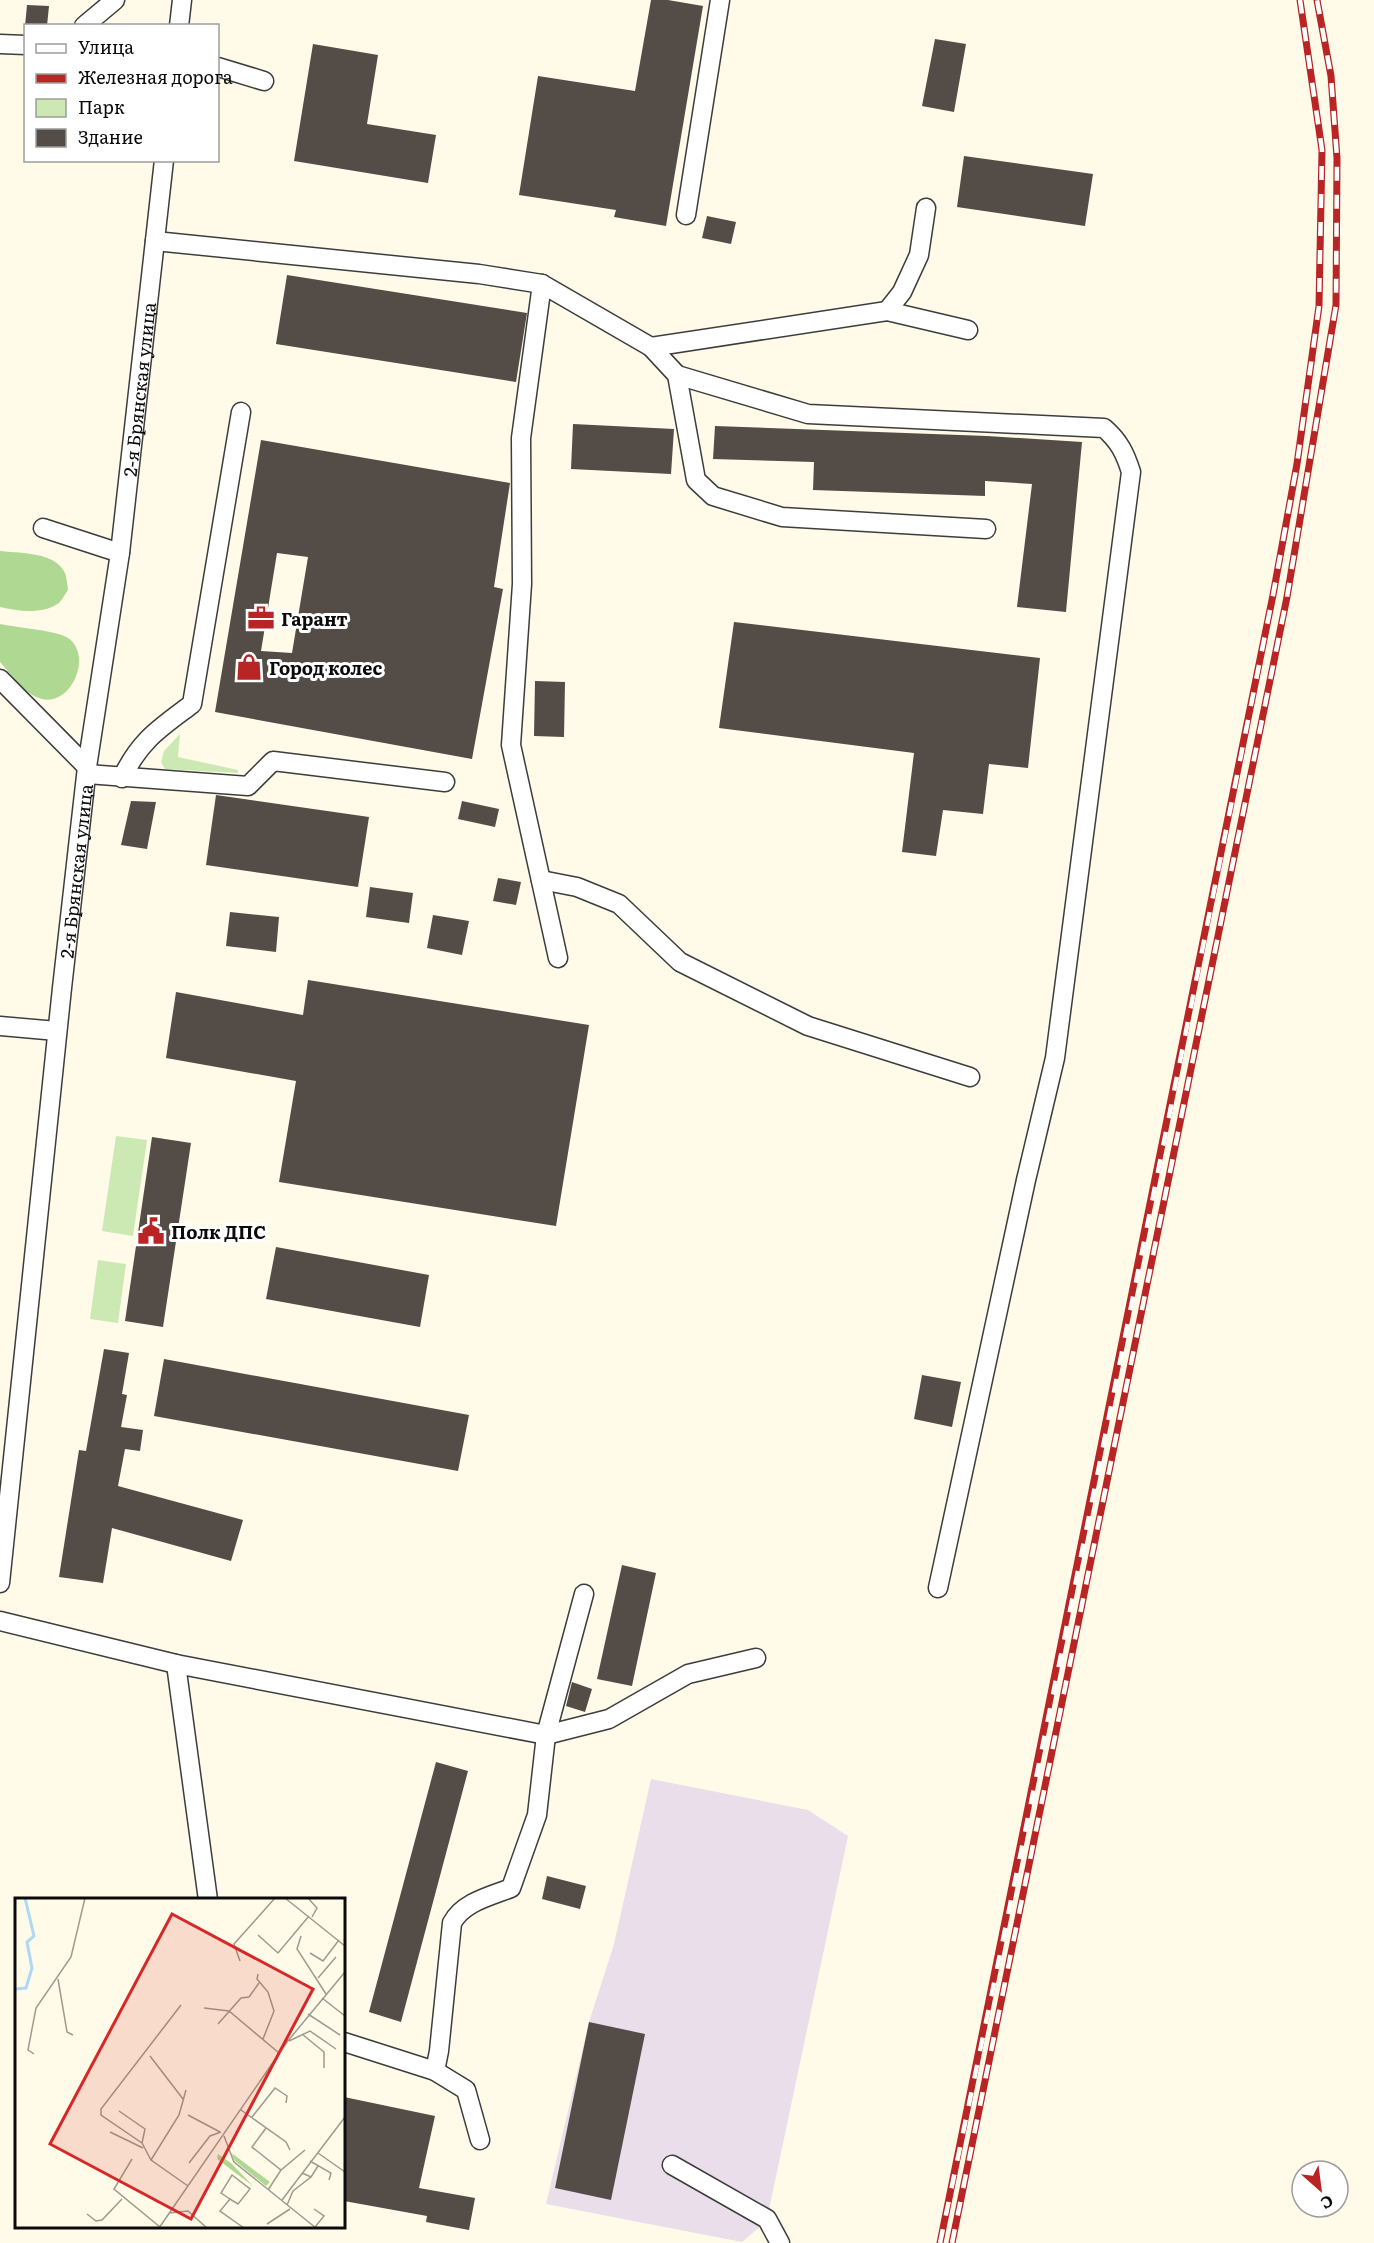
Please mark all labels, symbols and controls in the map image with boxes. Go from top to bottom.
legend [24,24,219,162]
text: Улица [78,33,134,60]
text: Железная дорога [78,63,233,90]
text: Парк [78,93,125,120]
text: Здание [78,123,143,150]
street label: 2-я Брянская улица [115,300,162,478]
office icon: Гарант [246,603,276,633]
place label: Гарант [281,605,348,632]
shop icon: Город колес [234,652,264,682]
place label: Город колес [269,654,382,681]
street label: 2-я Брянская улица [52,782,99,960]
public building icon: Полк ДПС [136,1216,166,1246]
place label: Полк ДПС [171,1218,266,1245]
inset map [15,1898,345,2228]
north arrow [1290,2159,1350,2219]
text: С [1317,2190,1338,2216]

